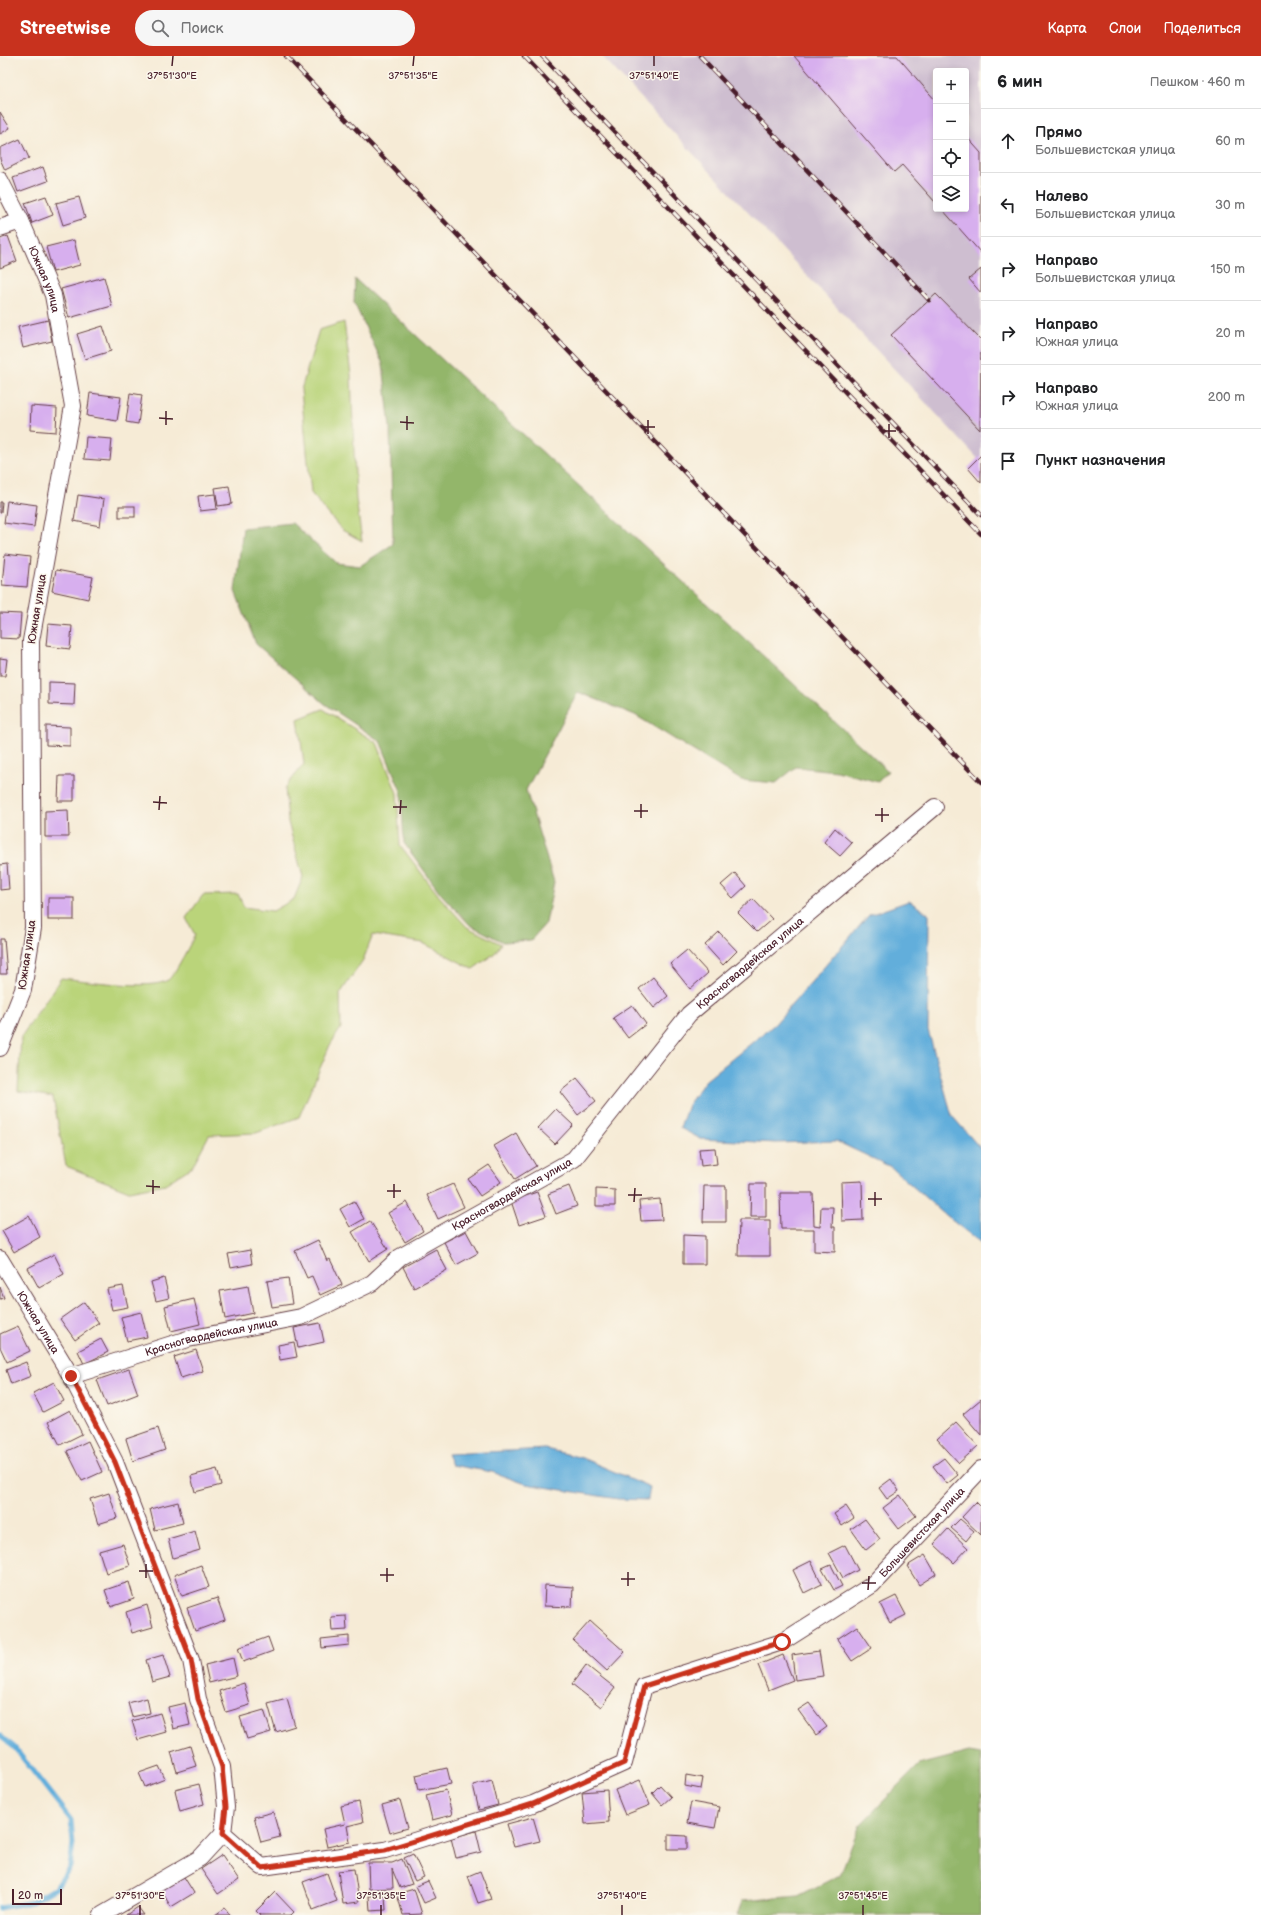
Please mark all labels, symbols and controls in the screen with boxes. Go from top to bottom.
search box [135,10,415,46]
text: Streetwise [20,17,111,40]
icon: search [149,17,171,39]
text: Поиск [181,19,223,38]
text: Карта [1047,20,1087,37]
text: Слои [1109,20,1141,37]
text: Поделиться [1163,20,1241,37]
map controls [933,68,969,212]
button: + [933,68,969,104]
text: 37°51'30"E [147,70,197,82]
text: 37°51'35"E [388,70,438,82]
text: 37°51'40"E [629,70,679,82]
text: 6 мин [997,72,1043,92]
text: Пешком · 460 m [1150,74,1245,90]
button: − [933,104,969,140]
text: Прямо [1035,123,1082,142]
icon: ahead [997,130,1019,152]
text: 60 m [1215,133,1245,149]
button: locate [933,140,969,176]
text: Большевистская улица [1035,142,1175,158]
button: layers [933,176,969,212]
text: Налево [1035,187,1088,206]
icon: left [997,194,1019,216]
text: 30 m [1215,197,1245,213]
text: Большевистская улица [1035,206,1175,222]
street label: Южная улица [26,244,63,314]
text: Направо [1035,251,1098,270]
icon: right [997,258,1019,280]
text: 150 m [1211,261,1245,277]
text: Большевистская улица [1035,270,1175,286]
text: Направо [1035,315,1098,334]
icon: right [997,322,1019,344]
text: 20 m [1215,325,1245,341]
text: Южная улица [1035,334,1119,350]
text: Направо [1035,379,1098,398]
icon: right [997,386,1019,408]
text: 200 m [1208,389,1245,405]
text: Южная улица [1035,398,1119,414]
icon: arrive [997,450,1019,472]
text: Пункт назначения [1035,451,1166,470]
street label: Южная улица [25,573,49,645]
street label: Красногвардейская улица [694,914,806,1012]
street label: Южная улица [16,919,38,991]
street label: Красногвардейская улица [449,1155,575,1233]
street label: Южная улица [14,1289,63,1356]
street label: Красногвардейская улица [143,1315,279,1359]
route end [62,1367,80,1385]
street label: Большевистская улица [876,1484,968,1580]
route start [773,1633,791,1651]
scale bar [12,1887,62,1906]
text: 20 m [18,1889,43,1902]
text: 37°51'30"E [115,1890,165,1902]
text: 37°51'35"E [356,1890,406,1902]
text: 37°51'40"E [597,1890,647,1902]
text: 37°51'45"E [838,1890,888,1902]

